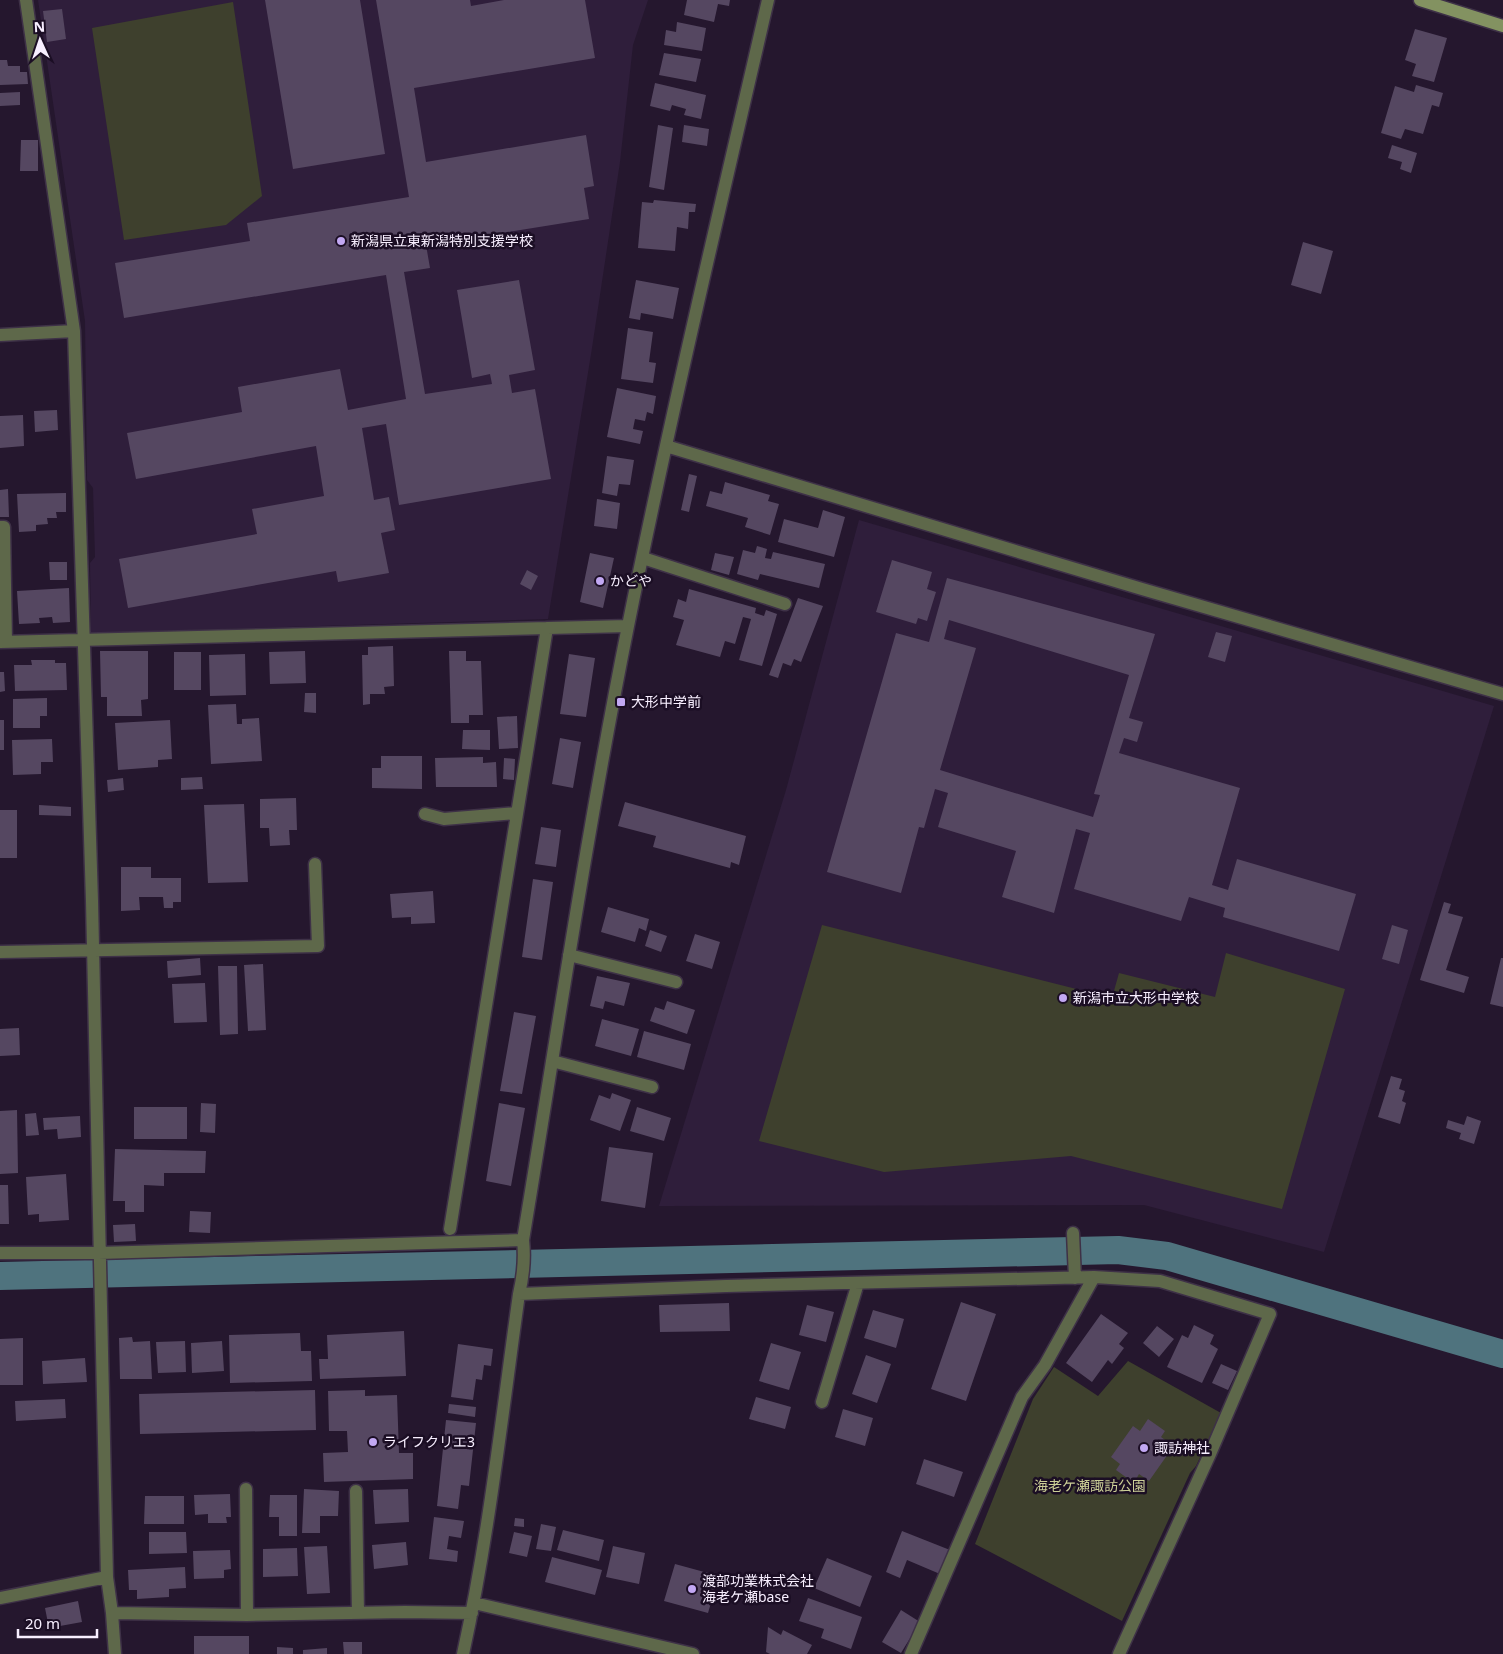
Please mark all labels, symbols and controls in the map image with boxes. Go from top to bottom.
north arrow [15,15,65,65]
text: N [33,17,45,36]
place label: 新潟県立東新潟特別支援学校 [351,231,533,250]
marker: 新潟県立東新潟特別支援学校 [335,235,347,247]
place label: かどや [610,571,652,590]
marker: かどや [594,575,606,587]
place label: 大形中学前 [631,692,701,711]
marker: 大形中学前 [615,696,627,708]
place label: 新潟市立大形中学校 [1073,988,1199,1007]
marker: 新潟市立大形中学校 [1057,992,1069,1004]
place label: ライフクリエ3 [383,1432,475,1451]
marker: ライフクリエ3 [367,1436,379,1448]
place label: 諏訪神社 [1154,1438,1210,1457]
marker: 諏訪神社 [1138,1442,1150,1454]
park label: 海老ケ瀬諏訪公園 [1034,1476,1146,1495]
place label: 渡部功業株式会社 海老ケ瀬base [702,1571,814,1606]
marker: 渡部功業株式会社 海老ケ瀬base [686,1583,698,1595]
scale bar [18,1606,96,1638]
text: 20 m [25,1613,60,1633]

